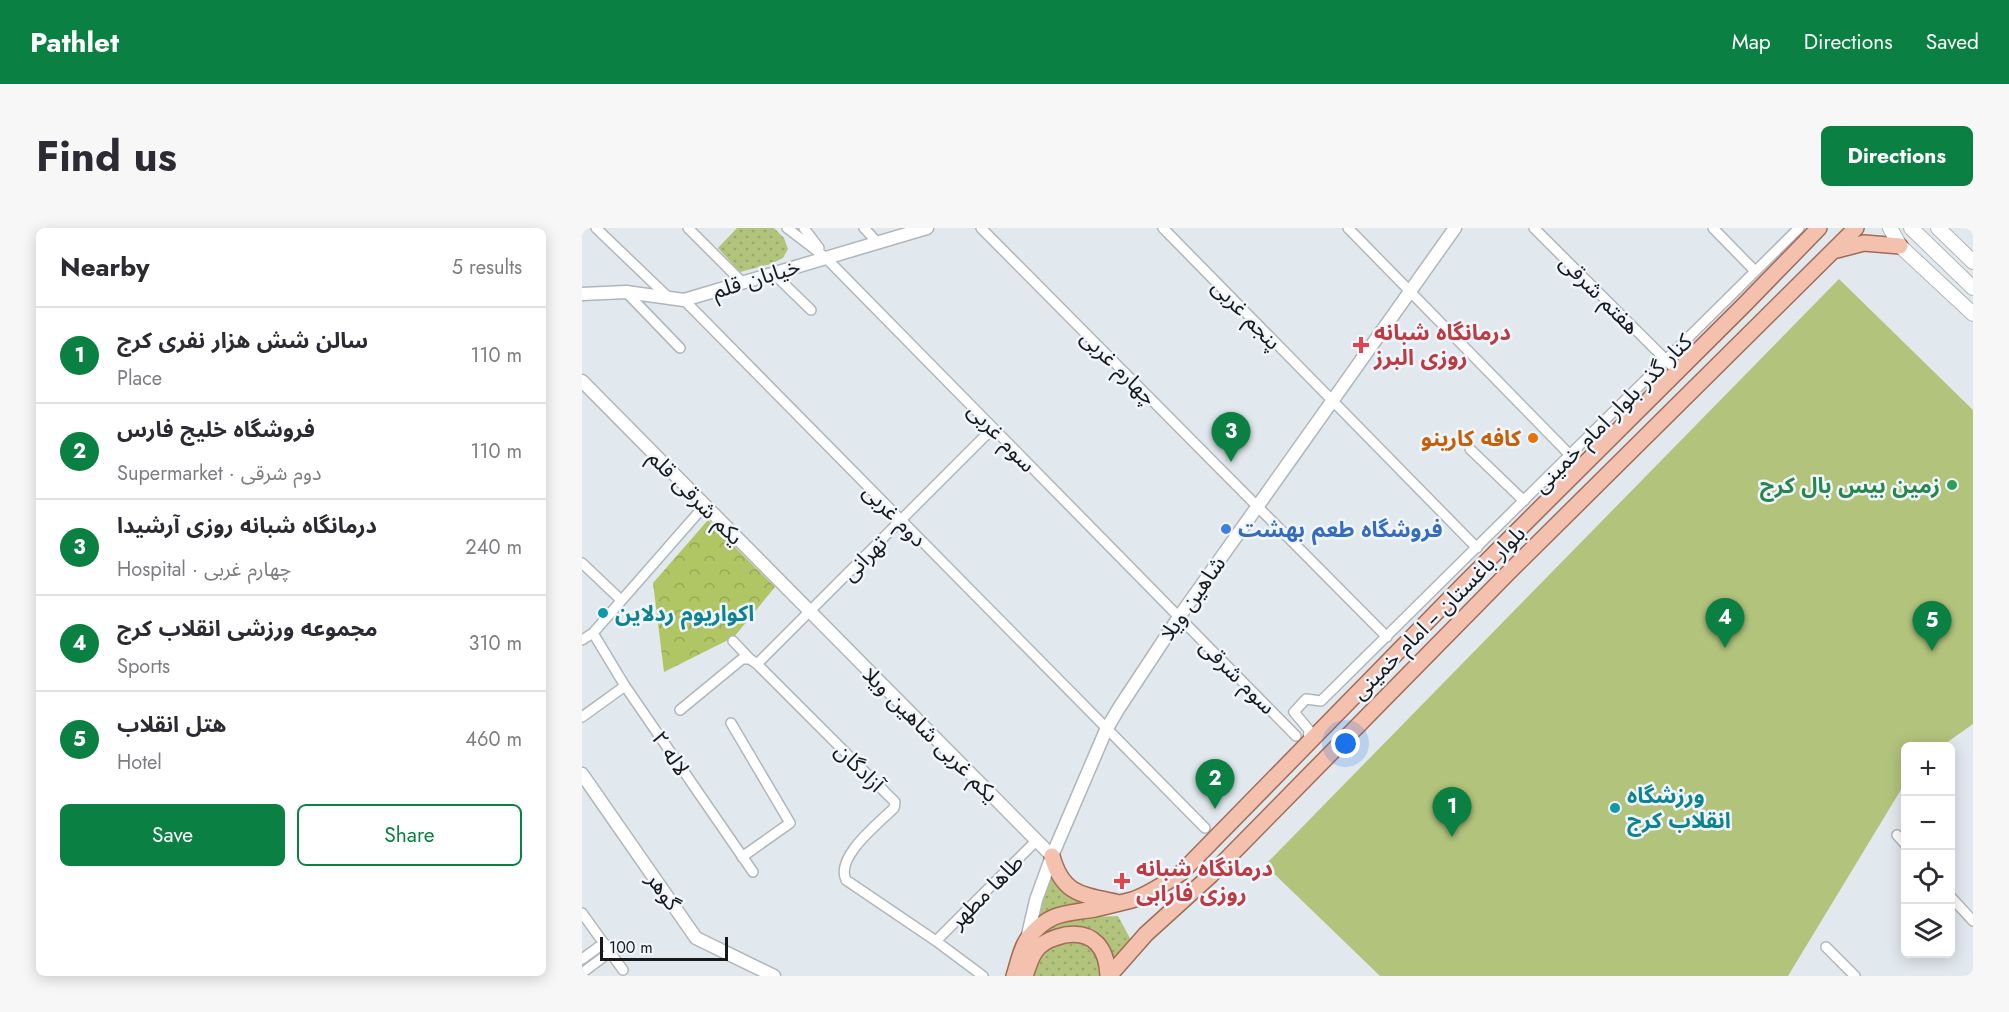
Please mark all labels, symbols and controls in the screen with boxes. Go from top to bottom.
text: Pathlet [30,22,119,63]
text: Map [1732,27,1771,57]
text: Directions [1804,27,1893,57]
text: Saved [1926,27,1979,57]
text: Find us [36,126,177,187]
button: Directions [1821,126,1973,186]
street label: هفتم شرقی [1552,247,1647,342]
text: Nearby [60,248,149,286]
street label: خیابان قلم [708,249,804,307]
text: 5 results [452,253,522,282]
street label: پنجم غربی [1204,271,1289,358]
place label: درمانگاه شبانه روزی البرز [1373,316,1511,373]
street label: چهارم غربی [1073,322,1164,413]
text: سالن شش هزار نفری کرج [117,324,368,356]
street label: کنار گذر بلوار امام خمینی [1525,325,1700,501]
marker: درمانگاه شبانه روزی البرز [1352,336,1370,354]
text: 1 [74,341,85,370]
text: 110 m [470,341,522,370]
text: Place [117,364,162,393]
street label: سوم غربی [960,395,1043,480]
pin: 3 [1212,412,1250,462]
text: فروشگاه خلیج فارس [117,413,315,445]
place label: کافه کارینو [1421,422,1522,454]
marker: کافه کارینو [1526,431,1540,445]
text: 2 [73,437,86,466]
text: 110 m [470,437,522,466]
street label: یکم شرقی قلم [640,442,751,553]
text: Supermarket · دوم شرقی [117,459,322,488]
place label: زمین بیس بال کرج [1760,469,1940,502]
street label: دوم غربی [855,476,934,555]
marker: زمین بیس بال کرج [1945,478,1959,492]
text: درمانگاه شبانه روزی آرشیدا [117,509,377,541]
place label: فروشگاه طعم بهشت [1238,513,1443,546]
street label: بلوار باغستان -- امام خمینی [1344,518,1533,707]
marker: فروشگاه طعم بهشت [1219,522,1233,536]
street label: تهرانی [834,528,894,588]
text: 3 [73,533,86,562]
text: 240 m [465,533,522,562]
street label: شاهین ویلا [1151,549,1233,647]
text: Hospital · چهارم غربی [117,555,291,584]
place label: اکواریوم ردلاین [615,597,754,630]
pin: 4 [1706,598,1744,648]
pin: 5 [1912,602,1952,651]
marker: اکواریوم ردلاین [596,606,610,620]
text: مجموعه ورزشی انقلاب کرج [117,612,378,644]
text: 4 [73,629,86,658]
text: 310 m [468,629,522,658]
street label: سوم شرقی [1192,631,1283,722]
text: Sports [117,652,170,681]
street label: یکم غربی شاهین ویلا [855,659,1006,810]
text: هتل انقلاب [117,708,226,740]
street label: لاله ۲ [644,724,698,782]
text: 5 [73,725,86,754]
text: 460 m [465,725,522,754]
your location [1331,729,1360,758]
street label: آزادگان [828,735,893,800]
map controls [1901,742,1955,958]
button: + [1901,742,1955,796]
text: Hotel [117,748,162,777]
pin: 2 [1196,760,1234,809]
place label: ورزشگاه انقلاب کرج [1627,779,1731,837]
pin: 1 [1432,788,1472,837]
button: − [1901,796,1955,850]
marker: ورزشگاه انقلاب کرج [1608,801,1622,815]
button: Save [60,804,285,866]
button: Share [297,804,522,866]
street label: طاها مطهر [941,846,1031,936]
button: locate [1901,850,1955,904]
place label: درمانگاه شبانه روزی فارابی [1136,852,1273,909]
street label: گوهر [639,864,689,918]
marker: درمانگاه شبانه روزی فارابی [1113,872,1131,890]
button: layers [1901,904,1955,958]
scale bar [600,934,728,962]
text: 100 m [609,936,653,959]

